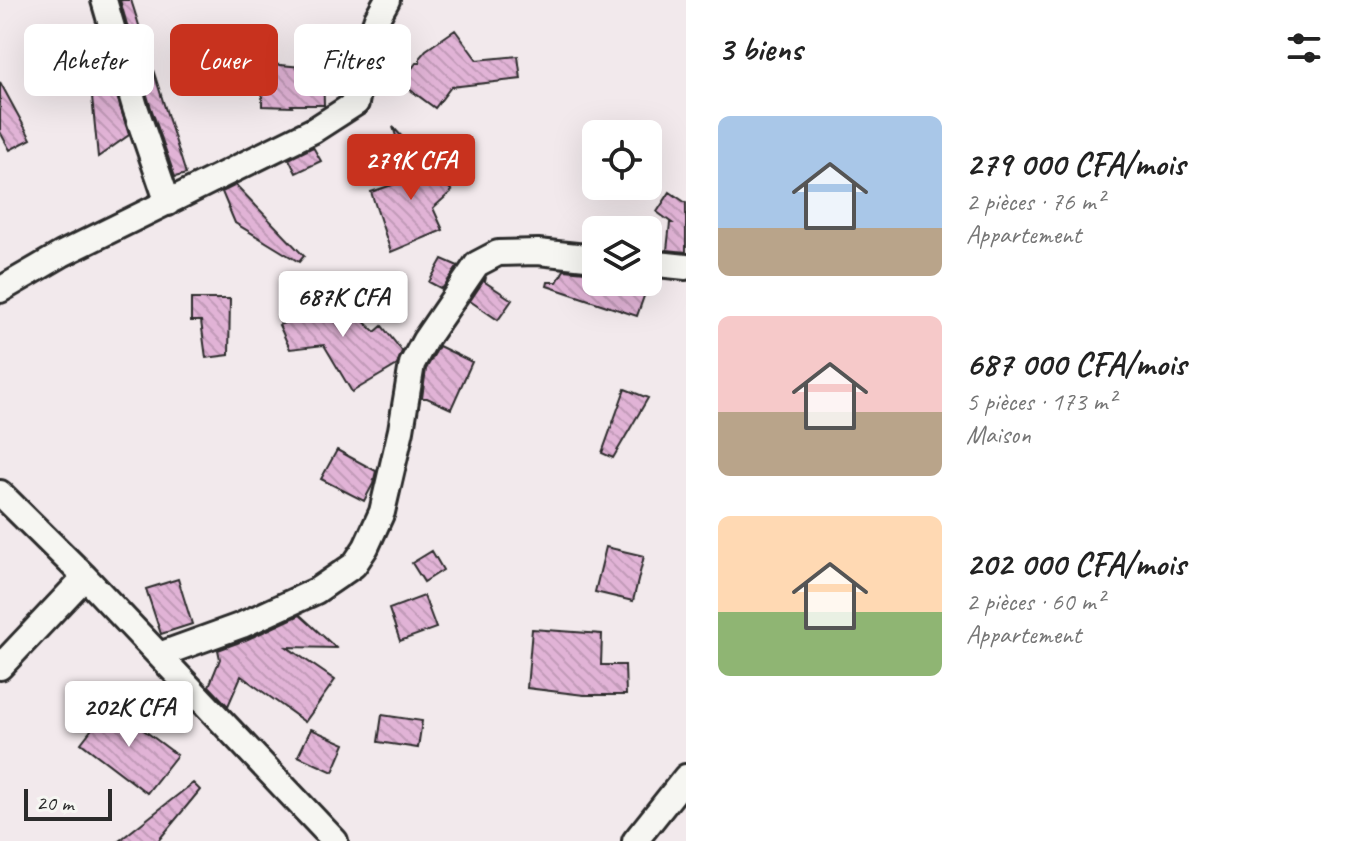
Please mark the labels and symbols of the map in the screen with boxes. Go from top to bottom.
pin: 279K CFA [328,134,494,202]
pin: 687K CFA [260,271,426,339]
pin: 202K CFA [46,681,212,749]
scale bar [24,785,112,821]

